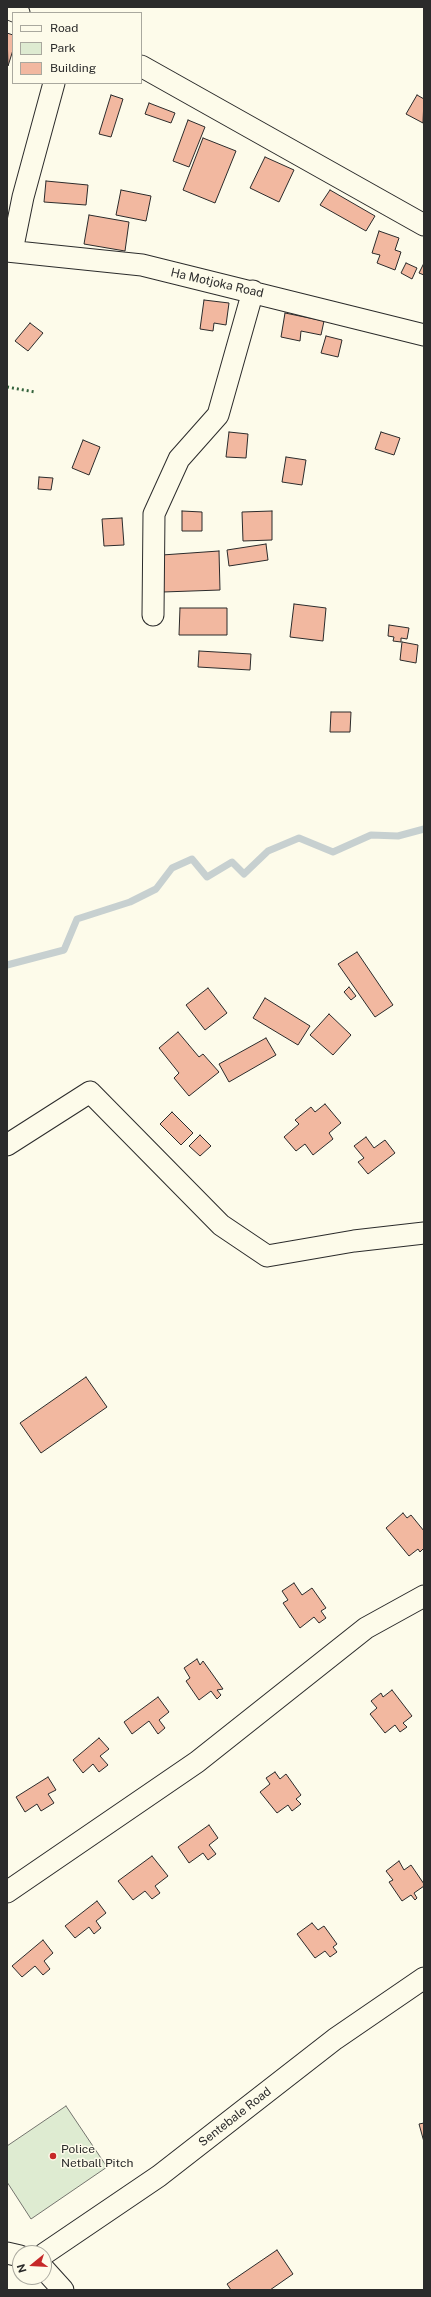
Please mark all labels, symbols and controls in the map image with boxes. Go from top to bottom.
legend [12,12,142,84]
text: Road [50,21,78,35]
text: Park [50,41,76,55]
text: Building [50,61,96,75]
street label: Ha Motjoka Road [169,265,265,301]
street label: Sentebale Road [196,2084,274,2150]
place label: Police Netball Pitch [61,2142,133,2170]
marker: Police Netball Pitch [48,2151,58,2161]
north arrow [12,2245,52,2285]
text: N [15,2262,29,2274]

